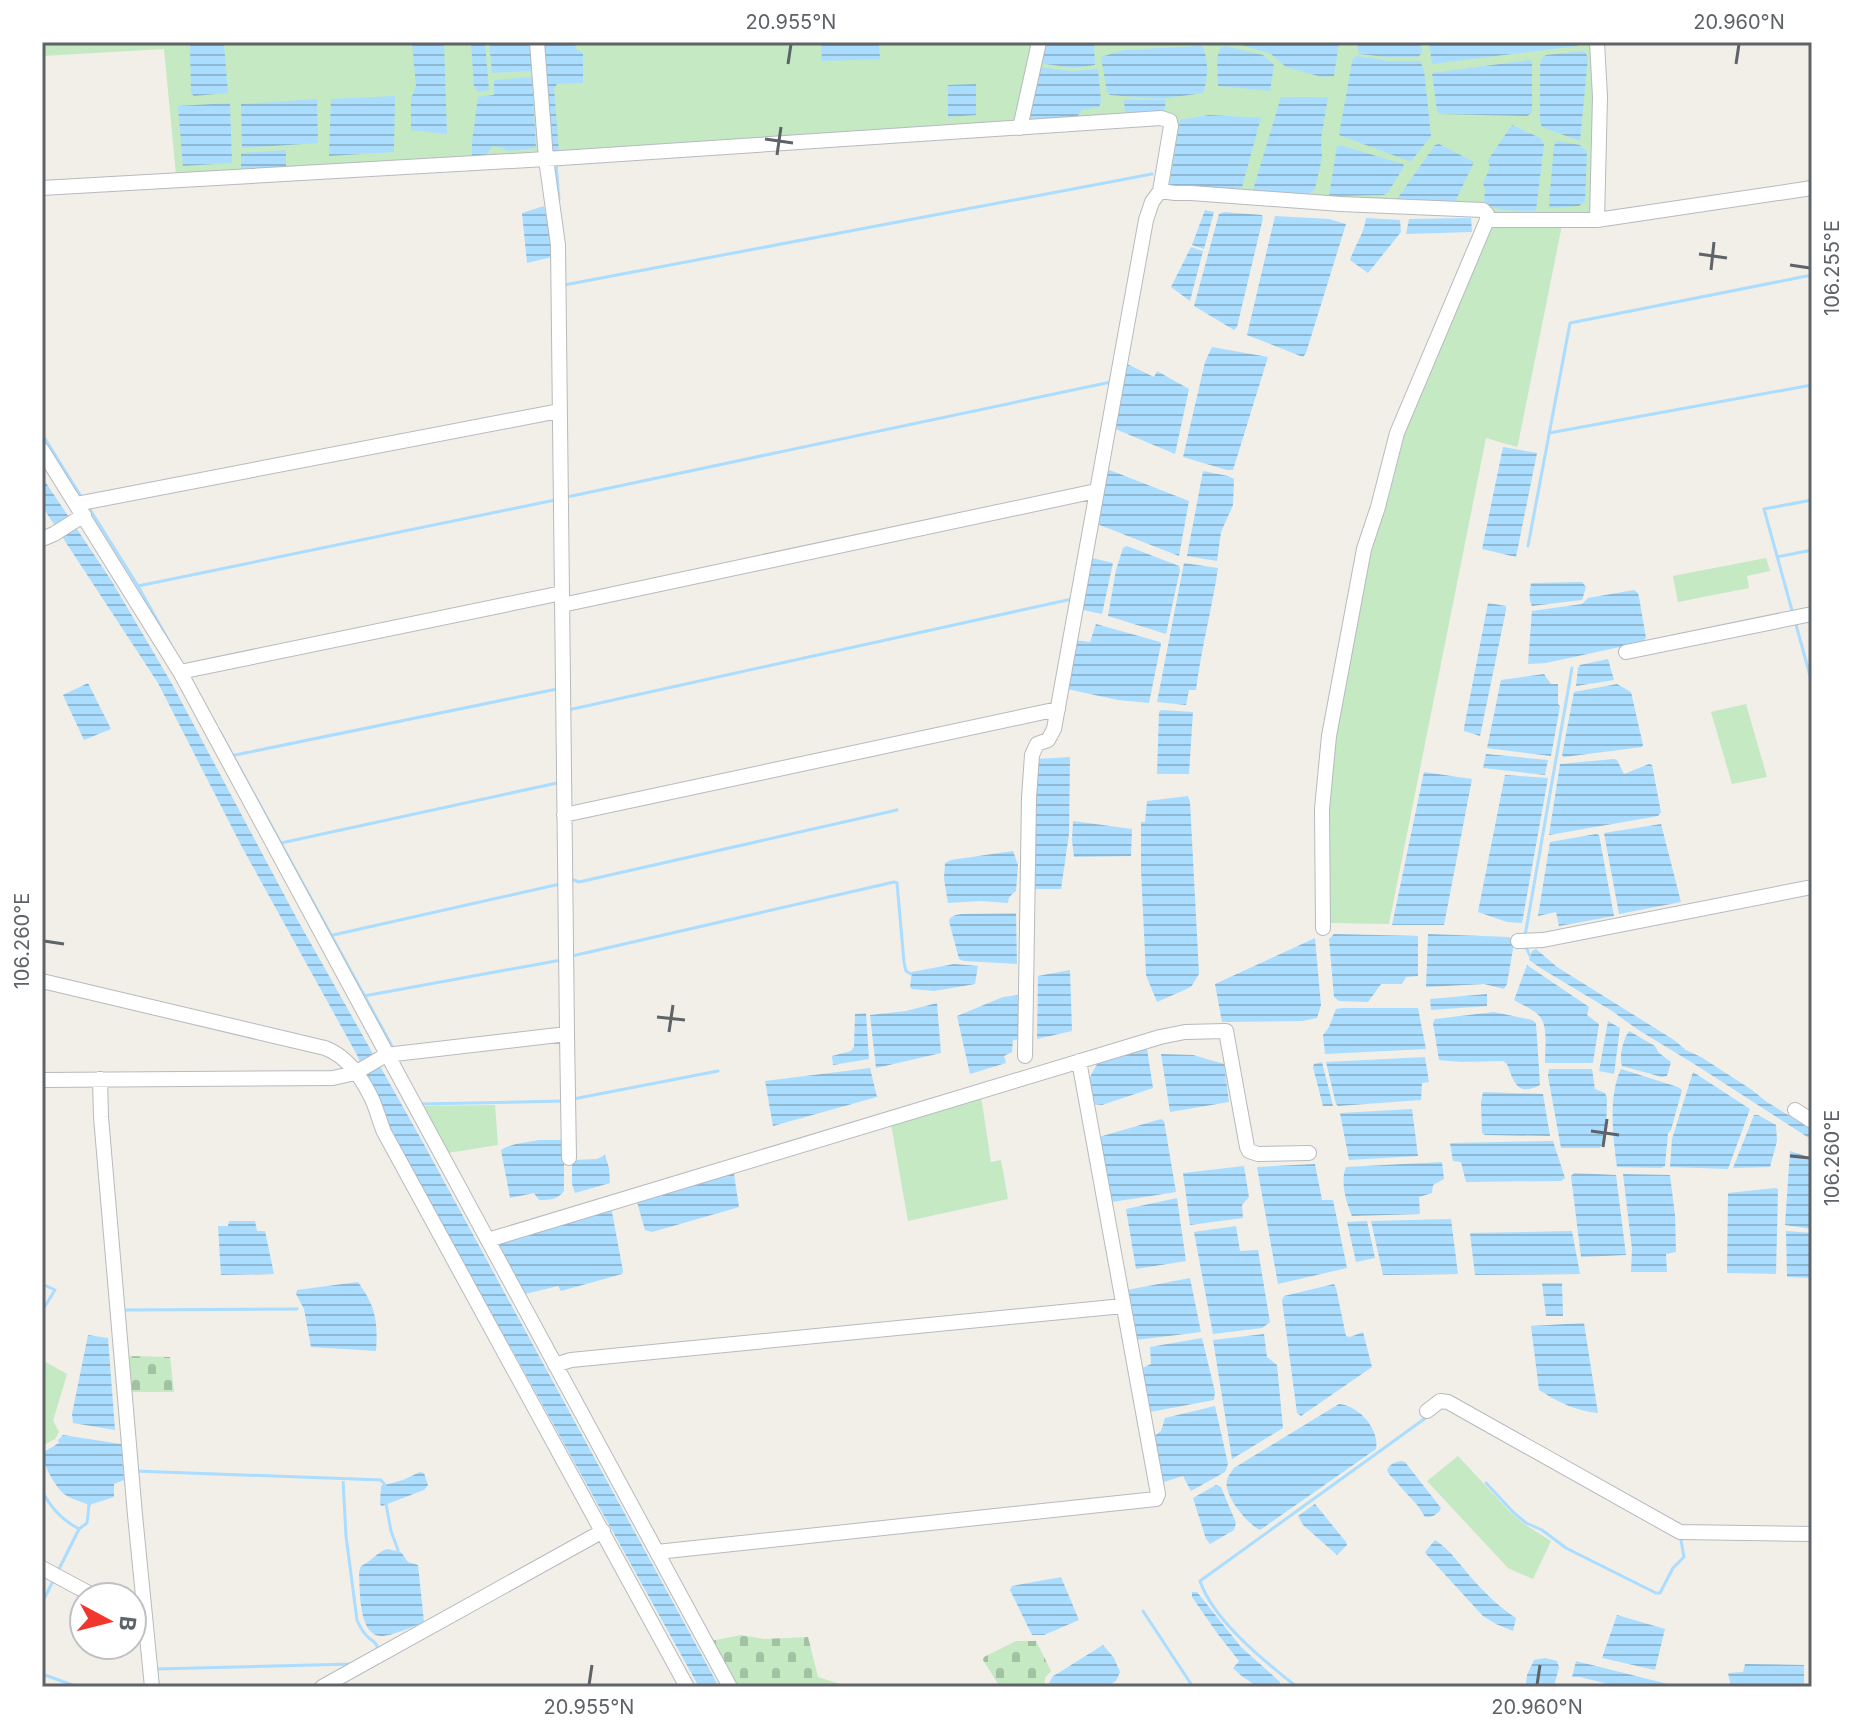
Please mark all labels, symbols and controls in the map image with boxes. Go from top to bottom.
text: 20.955°N [746,10,836,34]
text: 20.960°N [1693,10,1785,34]
text: 106.255°E [1820,220,1844,316]
text: 106.260°E [10,893,34,989]
text: 106.260°E [1820,1110,1844,1206]
north arrow [68,1581,148,1661]
text: B [114,1615,142,1632]
text: 20.955°N [544,1695,634,1719]
text: 20.960°N [1491,1695,1583,1719]

